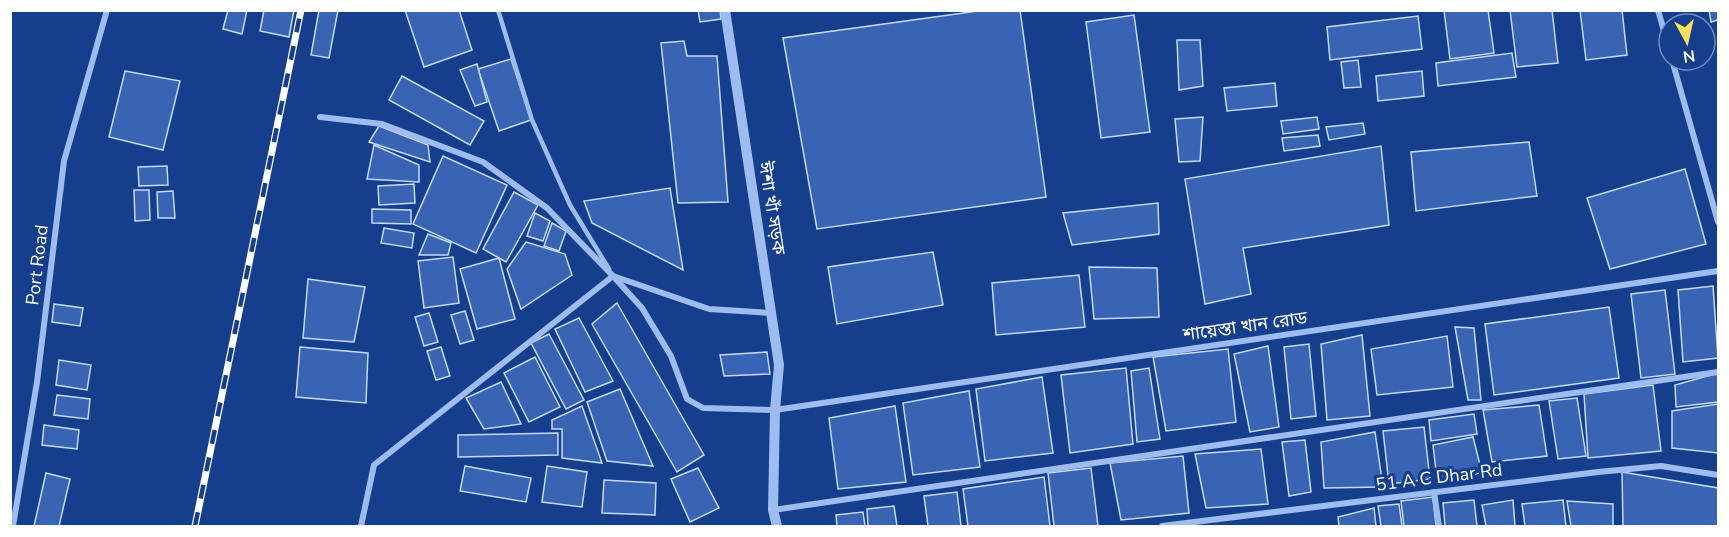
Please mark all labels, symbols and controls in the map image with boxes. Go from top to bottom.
north arrow [1657,12,1717,72]
text: N [1681,44,1696,68]
street label: ঈশা খাঁ সড়ক [753,159,791,257]
street label: Port Road [20,223,54,307]
street label: শায়েস্তা খান রোড [1180,305,1309,347]
street label: 51 A C Dhar Rd [1374,457,1504,497]

